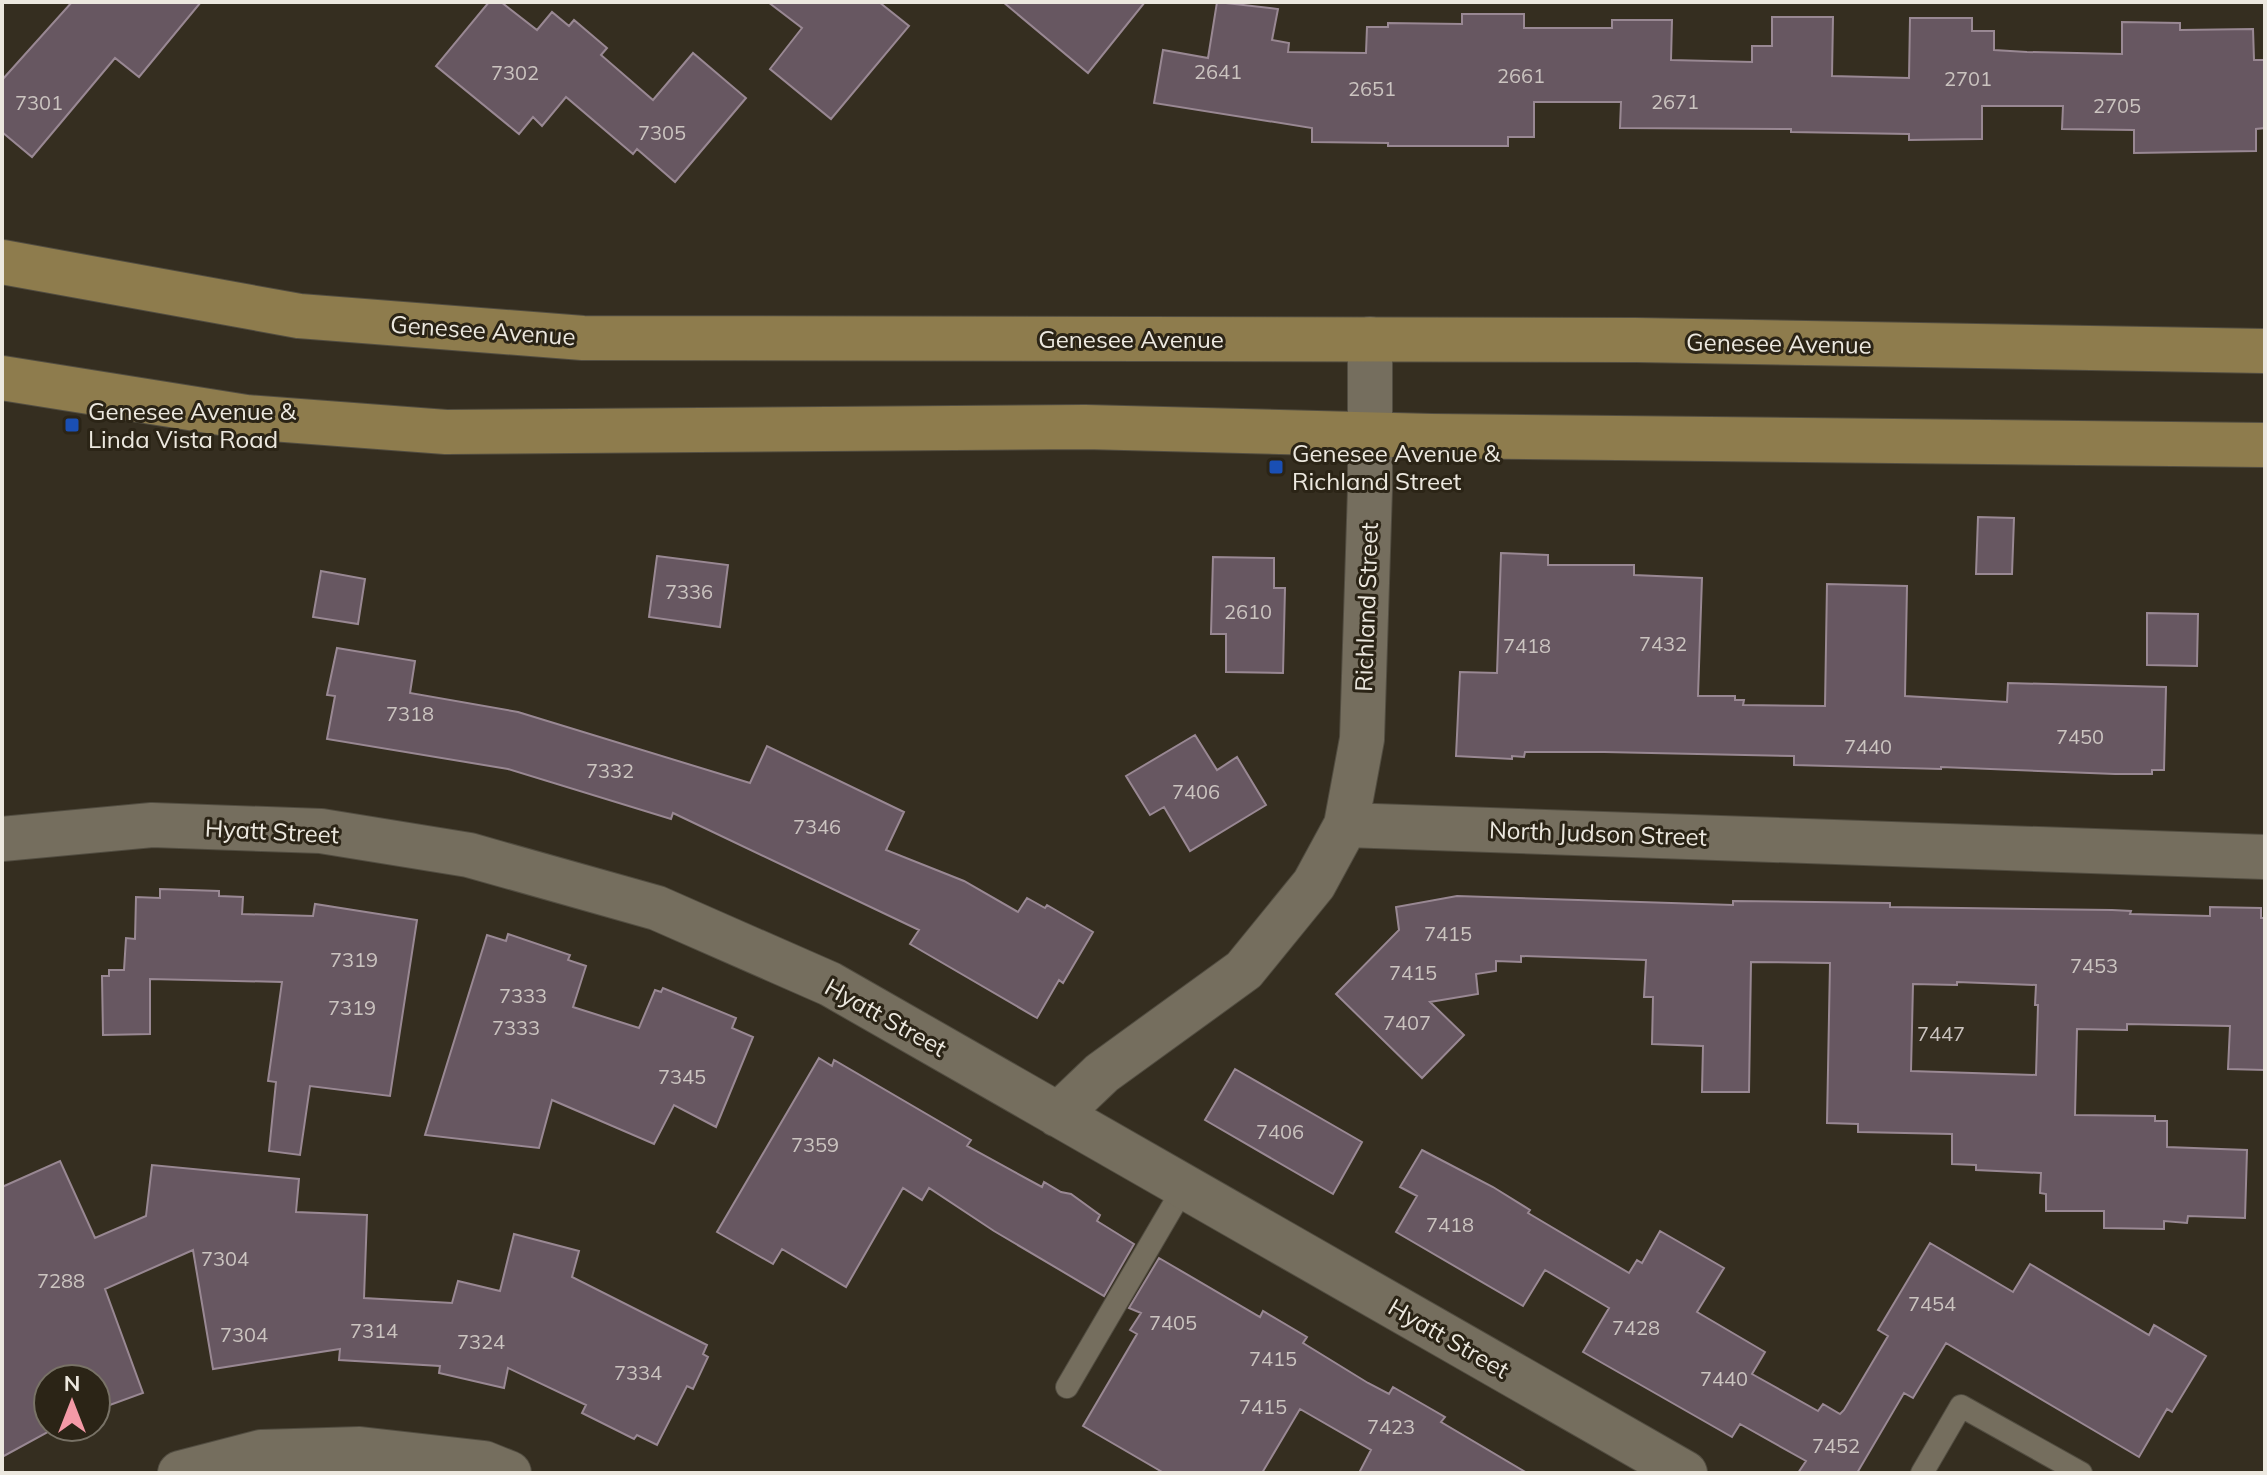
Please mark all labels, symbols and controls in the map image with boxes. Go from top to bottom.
house number: 2641 [1194,59,1242,84]
house number: 7302 [491,60,539,85]
house number: 2661 [1497,63,1545,88]
house number: 2701 [1944,66,1992,91]
house number: 2651 [1348,76,1396,101]
house number: 2671 [1651,89,1699,114]
house number: 7301 [15,90,63,115]
house number: 2705 [2093,93,2141,118]
house number: 7305 [638,120,686,145]
street label: Genesee Avenue [389,309,577,351]
street label: Genesee Avenue [1038,324,1224,354]
street label: Genesee Avenue [1686,326,1872,360]
place label: Genesee Avenue & Linda Vista Road [88,396,297,454]
marker: Genesee Avenue & Linda Vista Road [63,416,81,434]
place label: Genesee Avenue & Richland Street [1292,438,1501,496]
marker: Genesee Avenue & Richland Street [1267,458,1285,476]
street label: Richland Street [1348,522,1384,692]
house number: 7336 [665,579,713,604]
house number: 2610 [1224,599,1272,624]
house number: 7432 [1639,631,1687,656]
house number: 7418 [1503,633,1551,658]
house number: 7318 [386,701,434,726]
house number: 7450 [2056,724,2104,749]
house number: 7440 [1844,734,1892,759]
house number: 7332 [586,758,634,783]
house number: 7406 [1172,779,1220,804]
street label: Hyatt Street [204,813,340,849]
house number: 7346 [793,814,841,839]
street label: North Judson Street [1488,814,1708,852]
house number: 7415 [1424,921,1472,946]
house number: 7319 [330,947,378,972]
house number: 7453 [2070,953,2118,978]
house number: 7415 [1389,960,1437,985]
street label: Hyatt Street [820,971,952,1063]
house number: 7333 [499,983,547,1008]
house number: 7319 [328,995,376,1020]
house number: 7407 [1383,1010,1431,1035]
house number: 7333 [492,1015,540,1040]
house number: 7447 [1917,1021,1965,1046]
house number: 7345 [658,1064,706,1089]
house number: 7406 [1256,1119,1304,1144]
house number: 7359 [791,1132,839,1157]
house number: 7418 [1426,1212,1474,1237]
house number: 7304 [201,1246,249,1271]
house number: 7288 [37,1268,85,1293]
street label: Hyatt Street [1383,1291,1515,1385]
house number: 7454 [1908,1291,1956,1316]
house number: 7405 [1149,1310,1197,1335]
house number: 7428 [1612,1315,1660,1340]
house number: 7314 [350,1318,398,1343]
house number: 7304 [220,1322,268,1347]
house number: 7324 [457,1329,505,1354]
house number: 7415 [1249,1346,1297,1371]
house number: 7334 [614,1360,662,1385]
north arrow [32,1363,112,1443]
house number: 7440 [1700,1366,1748,1391]
text: N [64,1369,80,1397]
house number: 7415 [1239,1394,1287,1419]
house number: 7423 [1367,1414,1415,1439]
house number: 7452 [1812,1433,1860,1458]

